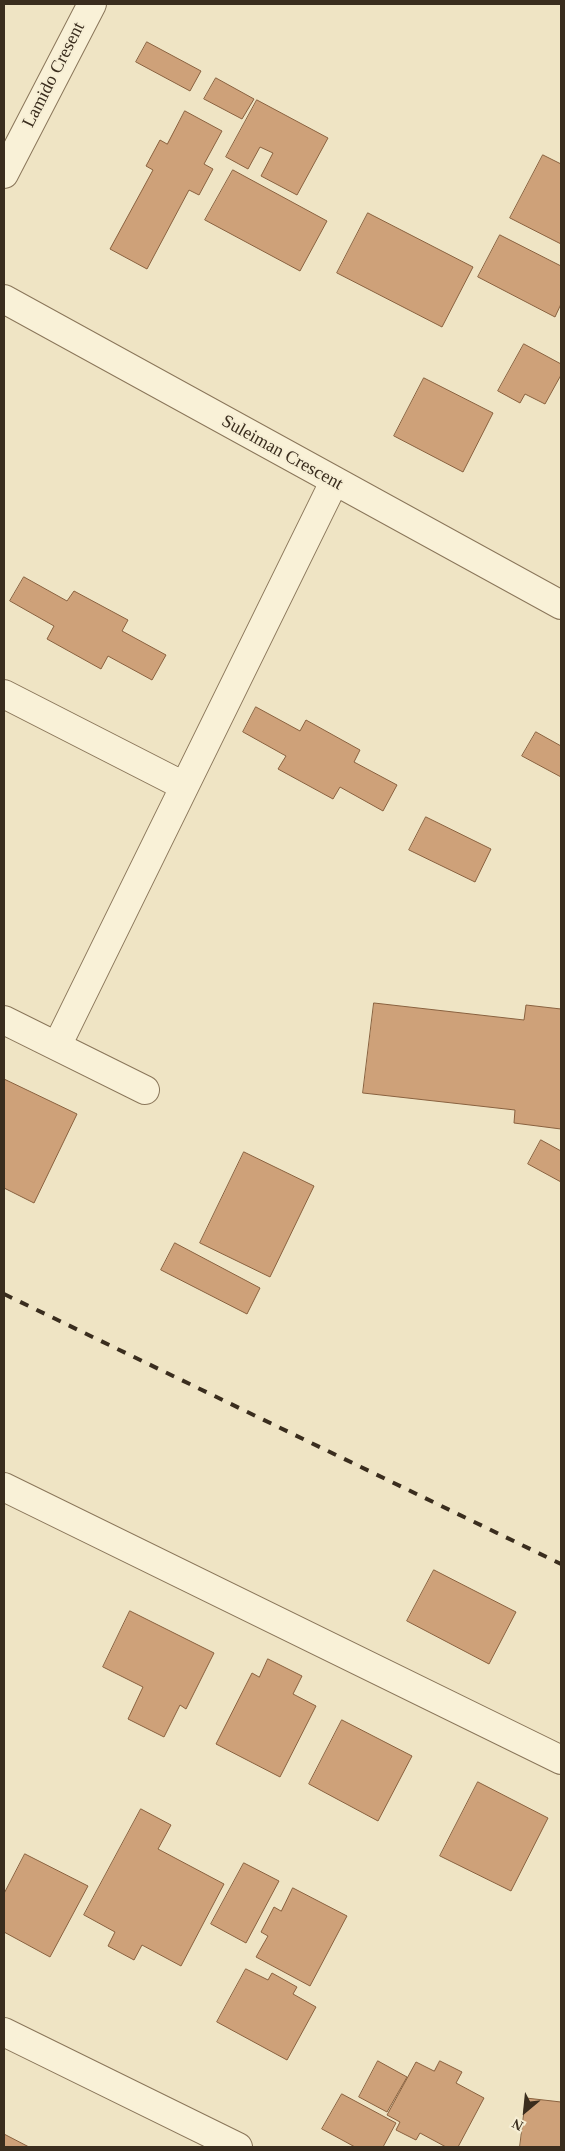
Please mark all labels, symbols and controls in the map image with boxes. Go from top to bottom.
street label: Lamido Cresent [18,19,90,131]
street label: Suleiman Crescent [218,411,346,495]
north arrow [500,2086,550,2136]
text: N [510,2116,526,2134]

